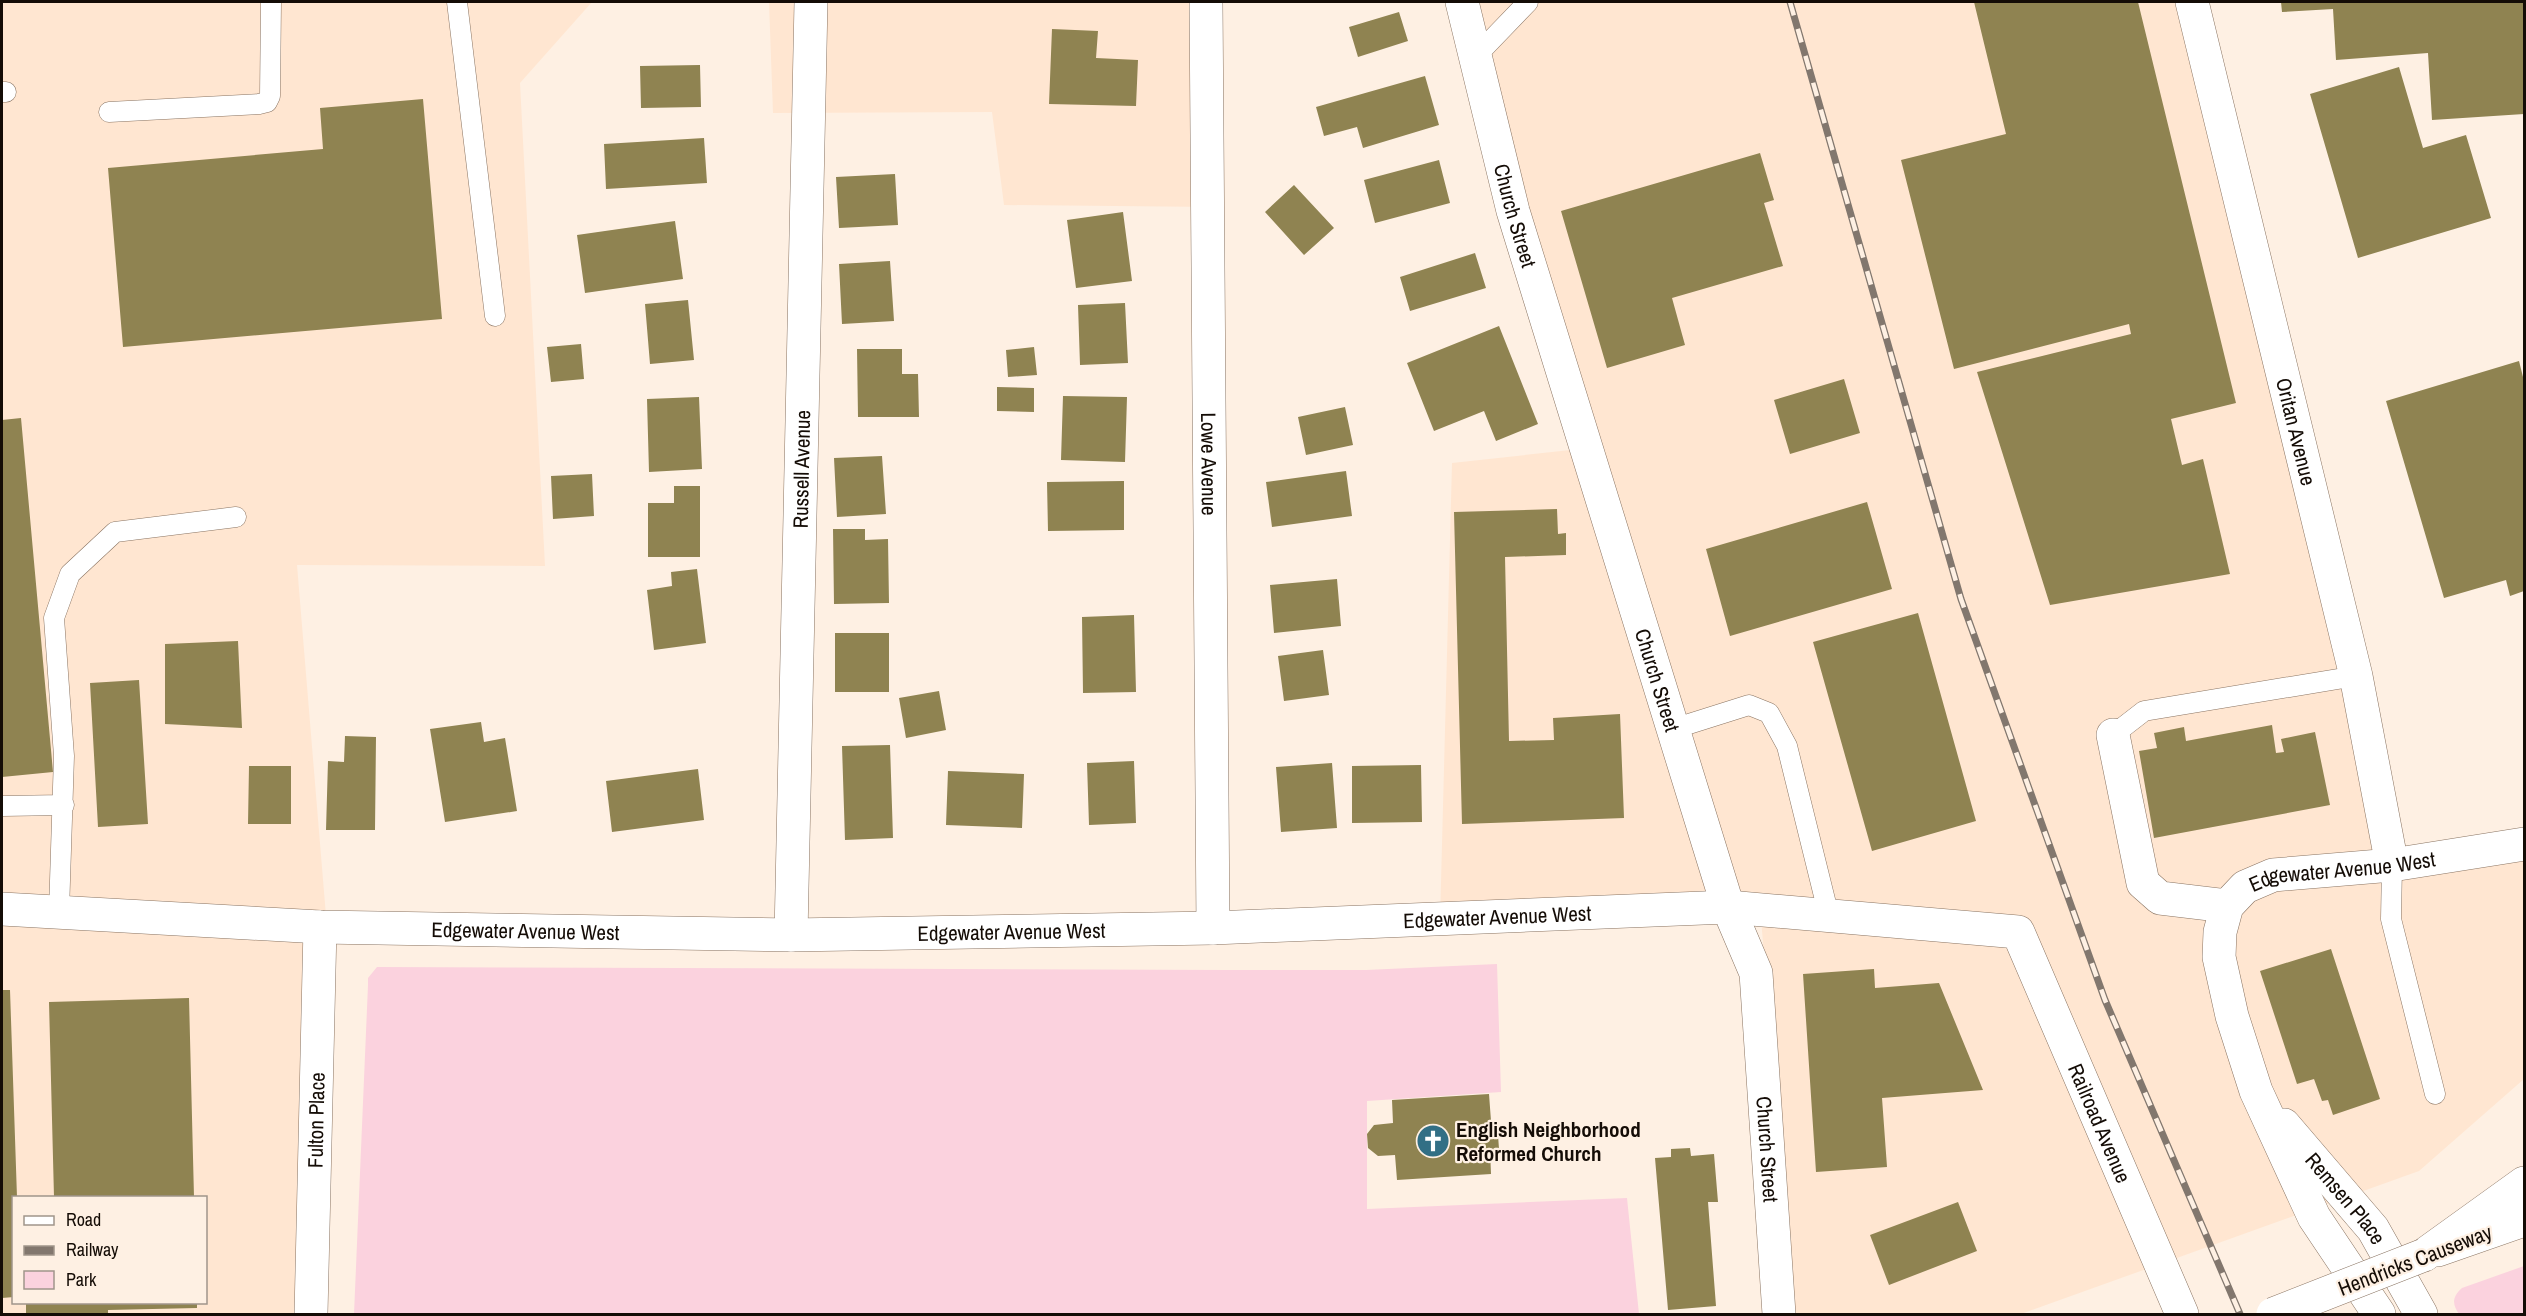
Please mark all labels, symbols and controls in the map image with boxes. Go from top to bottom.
street label: Church Street [1487,161,1544,271]
street label: Oritan Avenue [2269,375,2324,488]
street label: Russell Avenue [785,410,817,529]
street label: Lowe Avenue [1195,412,1224,516]
street label: Church Street [1628,625,1687,735]
street label: Edgewater Avenue West [2244,844,2437,898]
street label: Edgewater Avenue West [1403,898,1592,935]
street label: Edgewater Avenue West [431,914,620,947]
street label: Edgewater Avenue West [917,915,1106,947]
street label: Railroad Avenue [2062,1059,2138,1187]
street label: Fulton Place [300,1072,331,1168]
street label: Church Street [1750,1095,1786,1204]
place label: English Neighborhood Reformed Church [1456,1115,1641,1168]
church icon: English Neighborhood Reformed Church [1415,1123,1451,1159]
street label: Remsen Place [2299,1146,2393,1249]
legend [12,1196,207,1304]
text: Road [66,1207,101,1232]
street label: Hendricks Causeway [2334,1217,2497,1303]
text: Railway [66,1237,119,1262]
text: Park [66,1267,97,1292]

